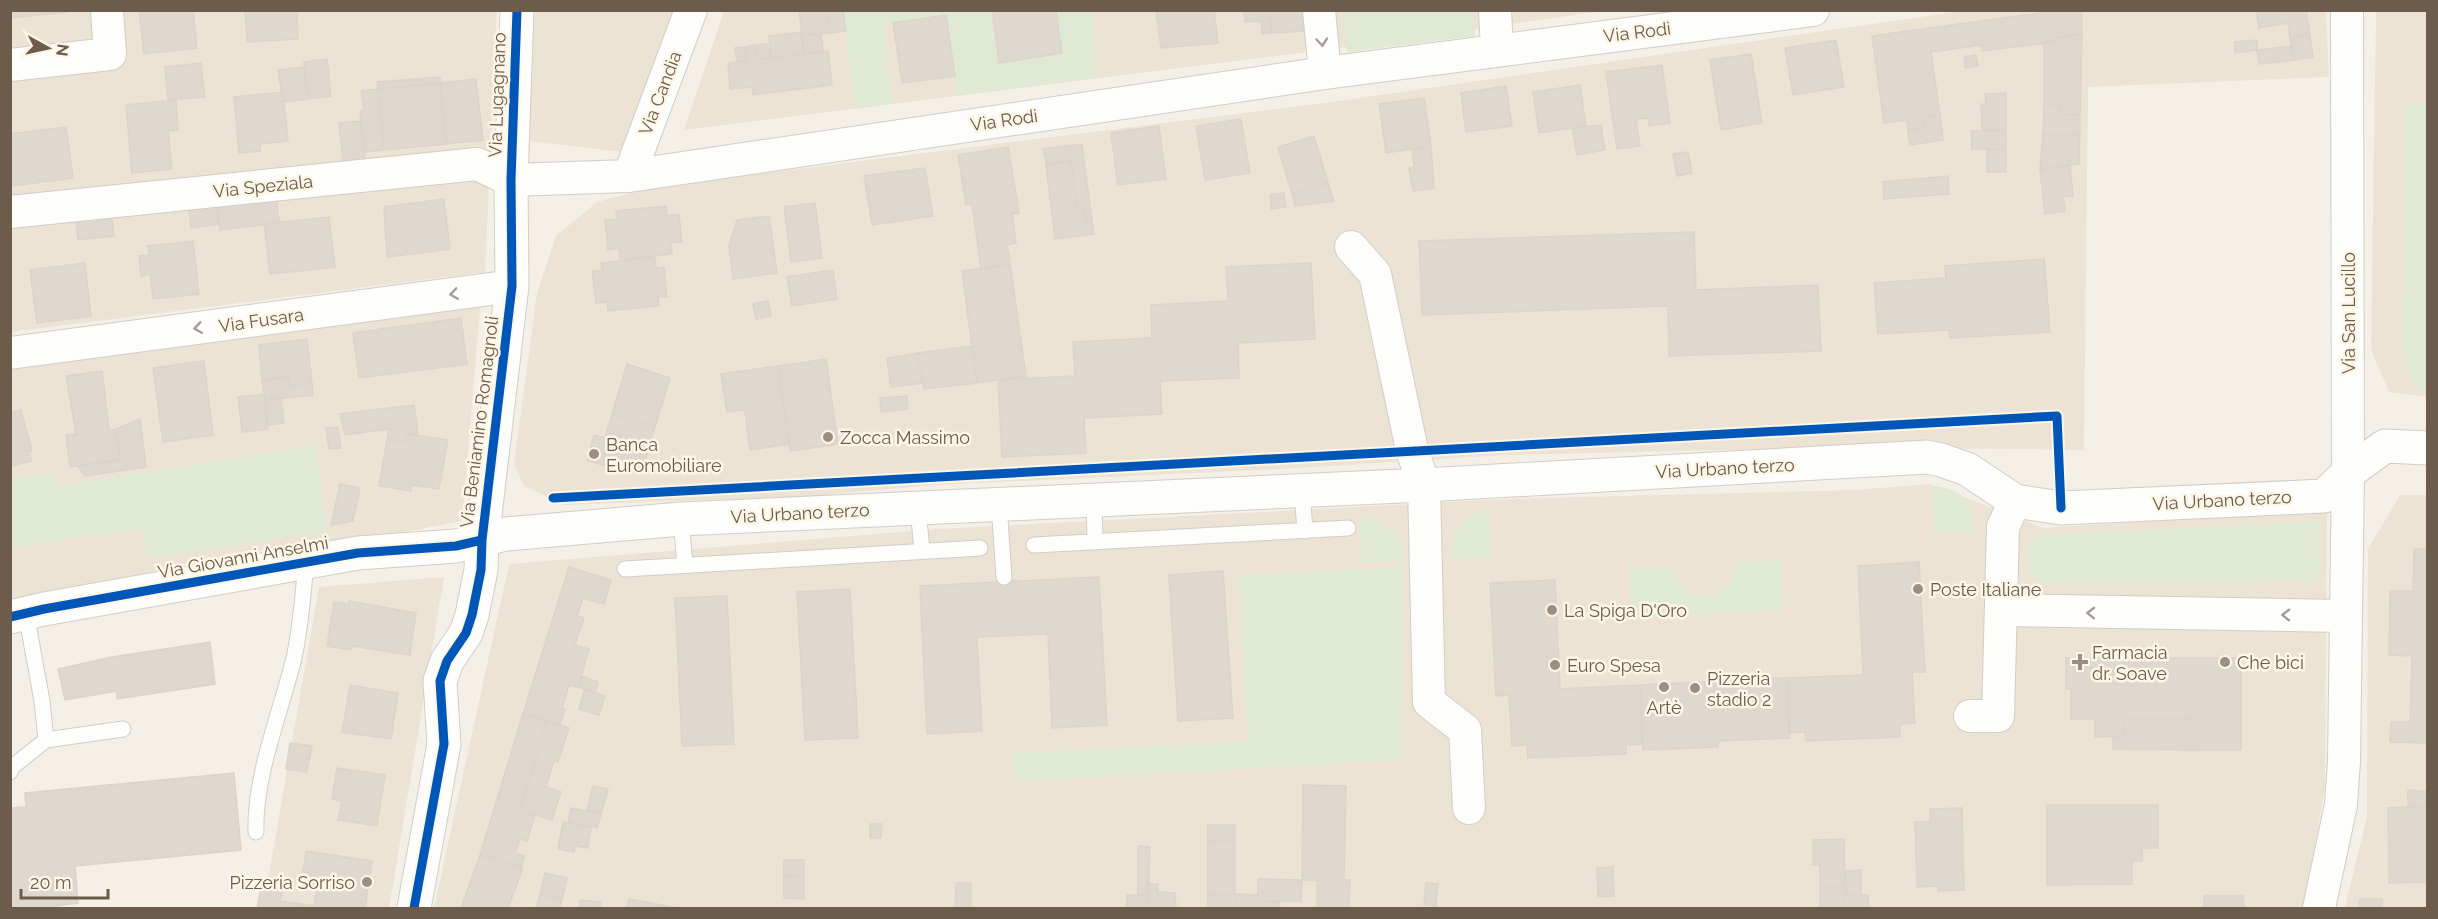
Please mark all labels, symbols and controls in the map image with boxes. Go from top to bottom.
street label: Via Rodi [1602,17,1672,47]
north arrow [18,18,78,78]
street label: Via Lugagnano [484,32,510,158]
one-way arrow [1315,37,1328,46]
text: N [52,43,73,57]
street label: Via Candia [634,48,686,138]
street label: Via Rodi [969,105,1039,135]
street label: Via Speziala [212,170,314,202]
street label: Via San Lucillo [2338,252,2359,374]
one-way arrow [449,287,459,300]
street label: Via Fusara [217,304,305,336]
street label: Via Beniamino Romagnoli [456,315,502,529]
one-way arrow [194,321,203,334]
place label: Zocca Massimo [840,427,970,448]
marker: Zocca Massimo [821,430,835,444]
place label: Banca Euromobiliare [606,434,722,476]
marker: Banca Euromobiliare [587,447,601,461]
street label: Via Urbano terzo [1655,454,1795,482]
street label: Via Urbano terzo [2152,486,2292,514]
street label: Via Urbano terzo [730,499,870,527]
street label: Via Giovanni Anselmi [156,532,330,582]
place label: Poste Italiane [1930,579,2042,600]
marker: Poste Italiane [1911,582,1925,596]
place label: La Spiga D'Oro [1564,600,1687,621]
marker: La Spiga D'Oro [1545,603,1559,617]
one-way arrow [2087,607,2096,619]
one-way arrow [2282,609,2291,621]
place label: Farmacia dr. Soave [2092,642,2168,684]
place label: Che bici [2237,652,2304,673]
place label: Euro Spesa [1567,655,1661,676]
marker: Farmacia dr. Soave [2073,655,2087,669]
marker: Che bici [2218,655,2232,669]
marker: Euro Spesa [1548,658,1562,672]
place label: Pizzeria stadio 2 [1707,668,1771,710]
marker: Artè [1657,680,1671,694]
marker: Pizzeria stadio 2 [1688,681,1702,695]
place label: Artè [1647,697,1682,718]
scale bar [21,862,108,900]
text: 20 m [30,872,72,893]
place label: Pizzeria Sorriso [230,872,355,893]
marker: Pizzeria Sorriso [360,875,374,889]

